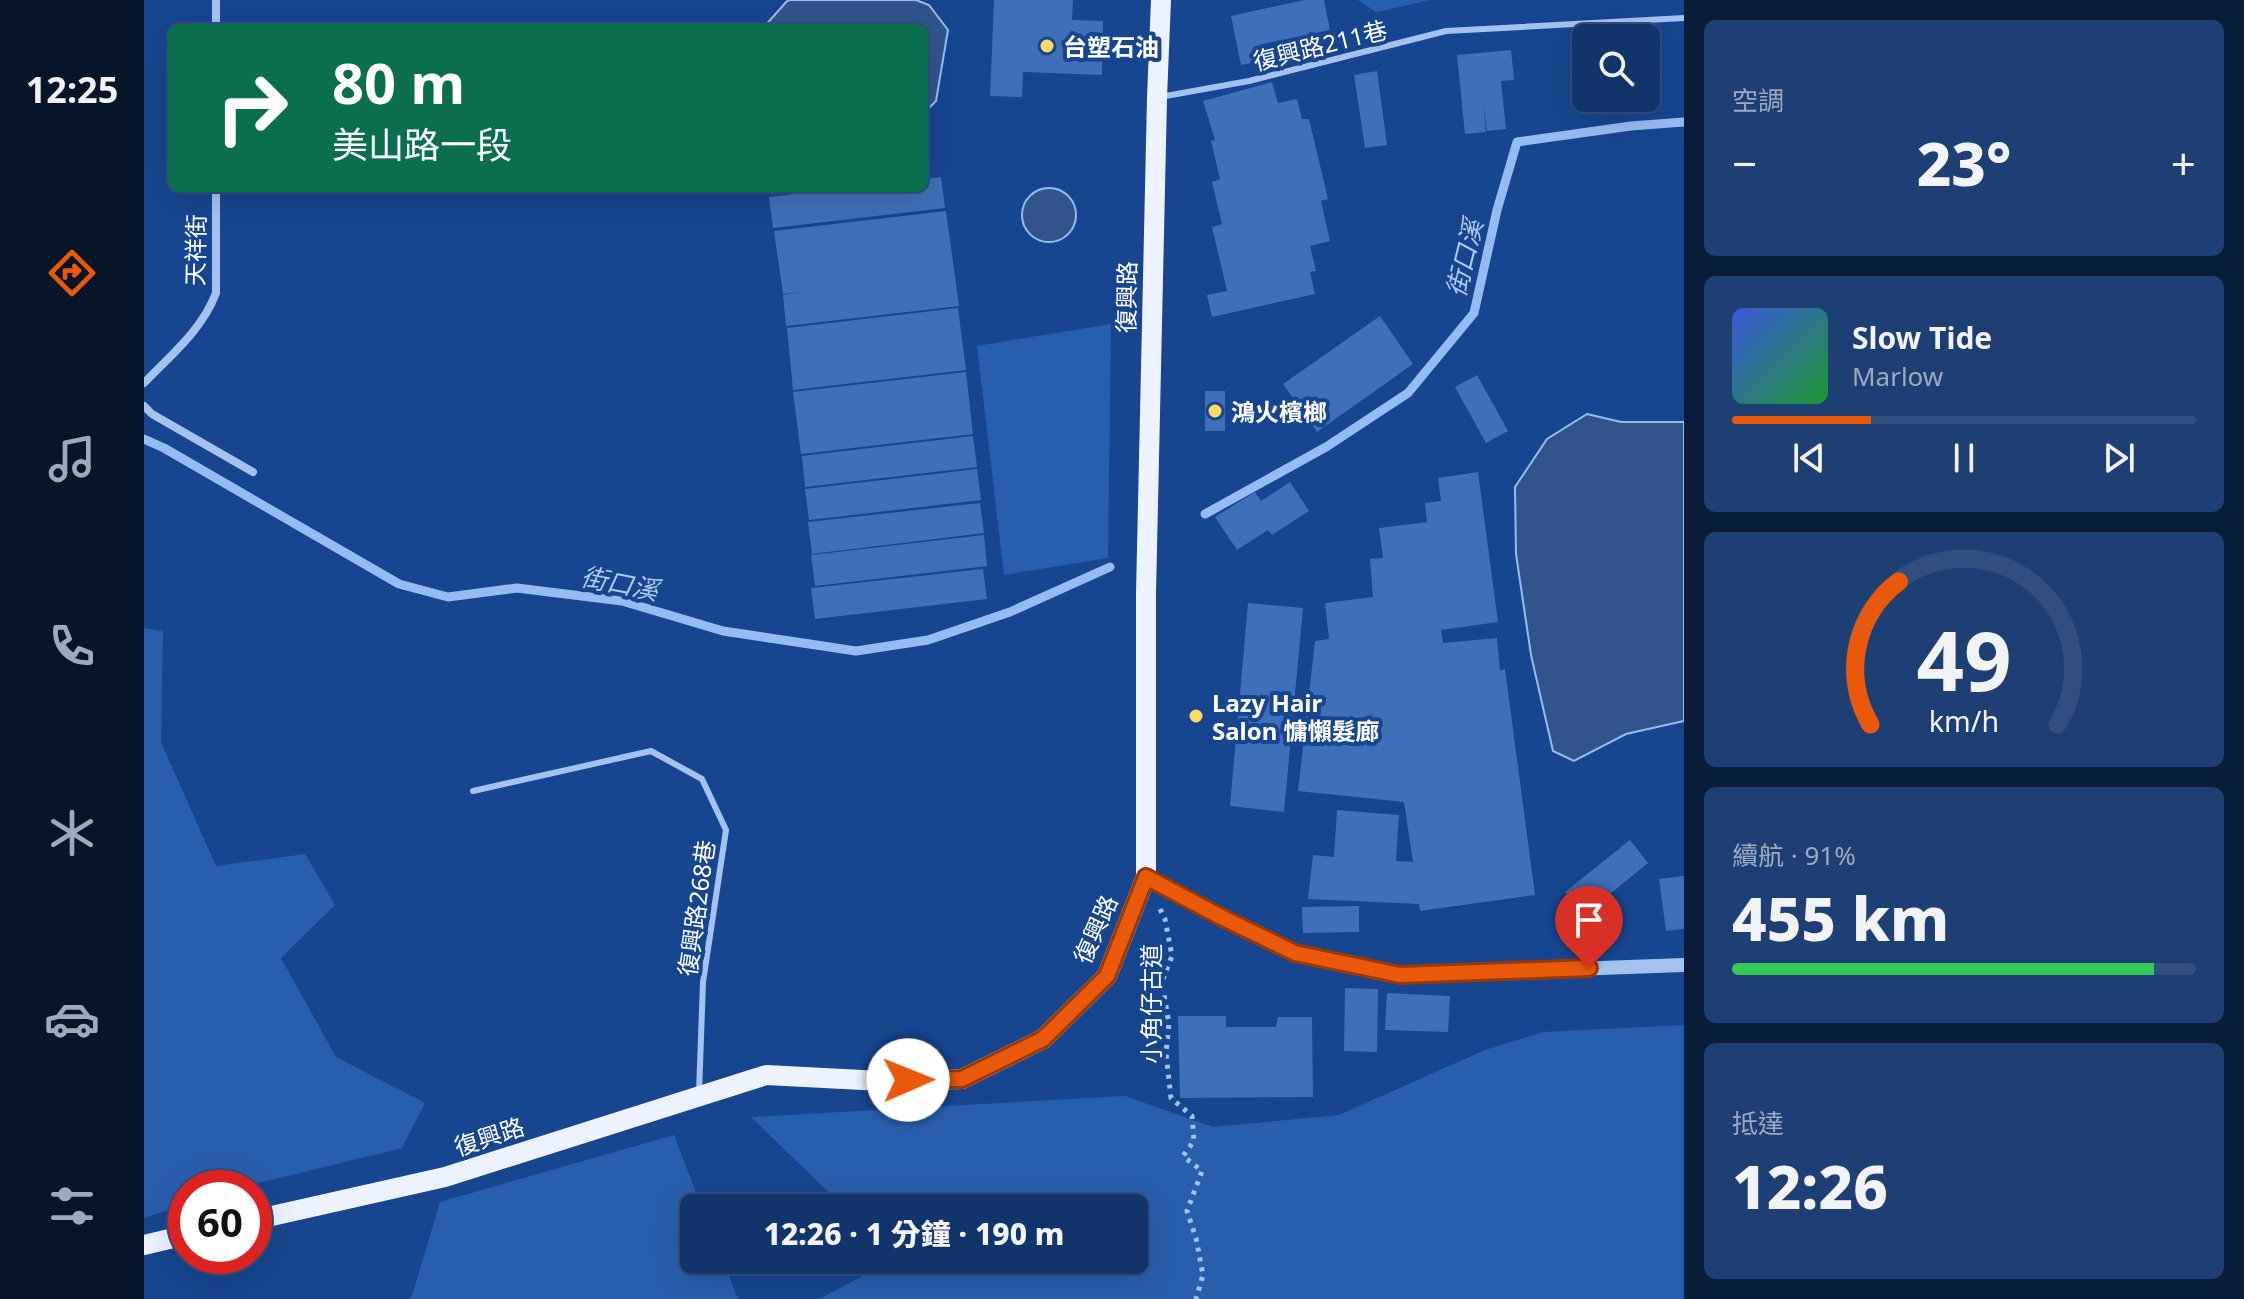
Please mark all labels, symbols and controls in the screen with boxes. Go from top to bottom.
street label: 復興路211巷 [1249,12,1391,78]
map controls [1572,24,1660,112]
button: search [1572,24,1660,112]
place label: 台塑石油 [1063,30,1159,63]
marker: 台塑石油 [1038,37,1056,55]
text: 80 m [332,44,465,120]
icon: right [200,56,304,160]
text: 12:25 [26,65,118,114]
text: 空調 [1732,82,1784,118]
text: 美山路一段 [332,120,512,169]
text: 23° [1917,122,2011,204]
text: − [1732,133,1757,193]
text: + [2171,133,2196,193]
water label: 街口溪 [1437,212,1492,300]
street label: 天祥街 [178,214,212,286]
icon: directions [44,245,100,301]
street label: 復興路 [1109,261,1143,333]
text: Slow Tide [1852,317,1992,358]
text: Marlow [1852,358,1943,394]
place label: 鴻火檳榔 [1231,395,1327,428]
marker: 鴻火檳榔 [1206,402,1224,420]
icon: music [44,431,100,487]
icon: previous [1787,436,1831,480]
icon: pause [1942,436,1986,480]
icon: next [2097,436,2141,480]
water label: 街口溪 [578,558,666,609]
text: 49 [1916,602,2012,715]
icon: phone [44,618,100,674]
place label: Lazy Hair Salon 慵懶髮廊 [1212,686,1380,747]
text: km/h [1929,702,1999,741]
marker: Lazy Hair Salon 慵懶髮廊 [1187,707,1205,725]
icon: climate [44,805,100,861]
text: 續航 · 91% [1732,837,1856,873]
street label: 復興路268巷 [670,838,722,978]
text: 455 km [1732,877,1949,959]
pin [1555,886,1623,968]
street label: 復興路 [1065,889,1125,969]
icon: arrive [1567,898,1611,942]
street label: 小角仔古道 [1134,944,1167,1064]
icon: car [44,991,100,1047]
position arrow [866,1038,950,1122]
text: 抵達 [1732,1105,1784,1141]
street label: 復興路 [450,1109,528,1163]
text: 12:26 [1732,1145,1888,1227]
speed limit sign: 60 [168,1170,272,1274]
icon: filters [44,1178,100,1234]
text: 12:26 · 1 分鐘 · 190 m [764,1213,1064,1254]

